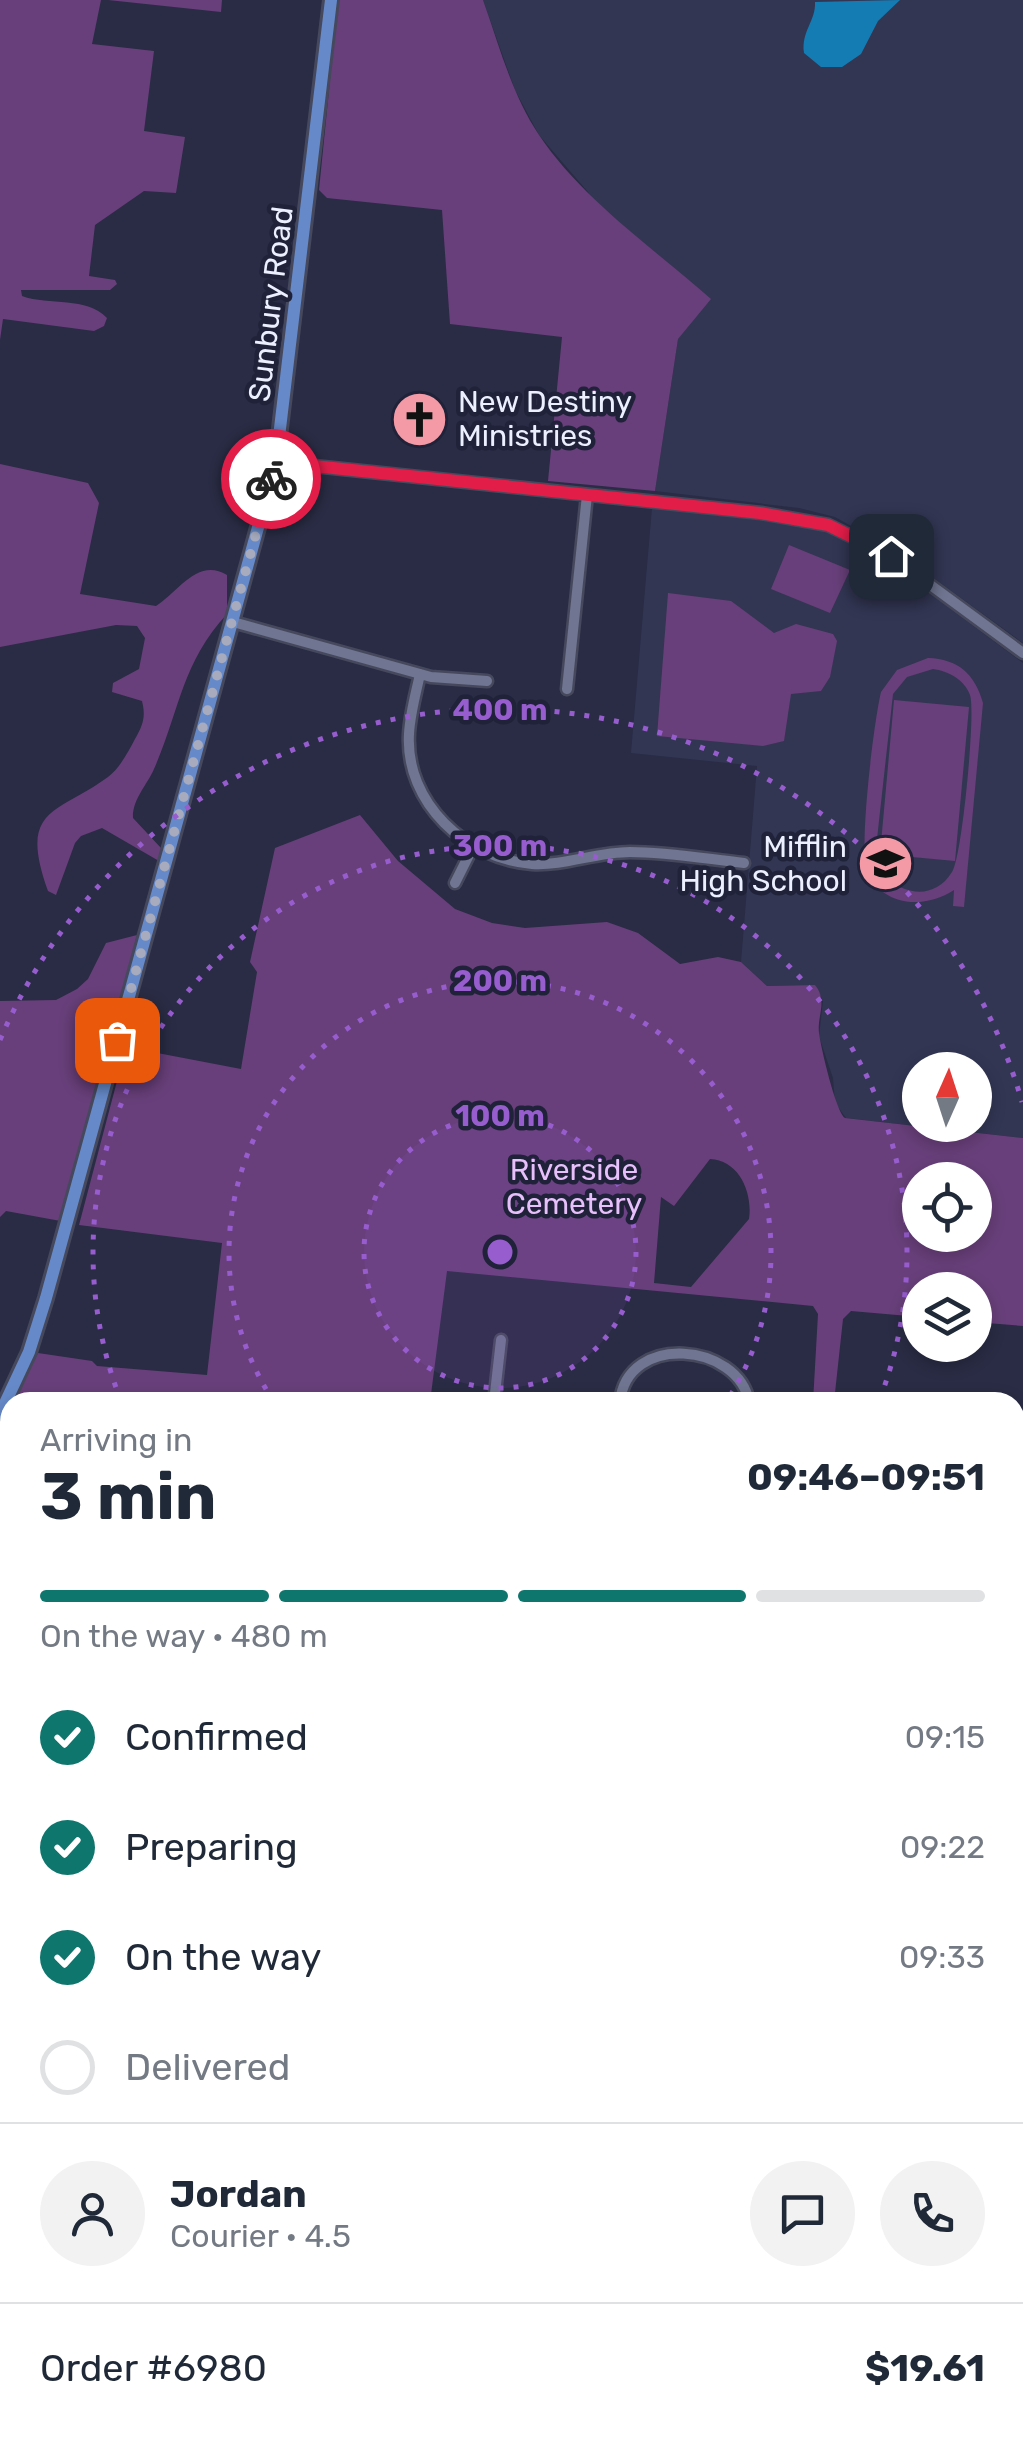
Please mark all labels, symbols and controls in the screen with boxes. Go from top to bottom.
street label: Sunbury Road [241,204,301,404]
place label: New Destiny Ministries [458,384,632,454]
church icon: New Destiny Ministries [389,389,449,449]
courier [221,429,321,529]
icon: bike [244,452,299,507]
pin [849,514,934,599]
icon: home [864,529,919,584]
text: 400 m [452,692,548,728]
text: 300 m [453,828,547,864]
place label: Mifflin High School [680,829,847,899]
school or university icon: Mifflin High School [856,834,916,894]
text: 200 m [453,963,547,999]
pin [75,998,160,1083]
icon: bag [90,1013,145,1068]
north arrow [902,1052,992,1142]
map controls [902,1052,992,1362]
text: 100 m [455,1098,545,1134]
park label: Riverside Cemetery [506,1152,642,1222]
button: locate [902,1162,992,1252]
centre of rings [482,1234,518,1270]
button: layers [902,1272,992,1362]
text: Arriving in [40,1421,192,1459]
text: 09:46–09:51 [747,1454,985,1500]
text: 3 min [40,1458,217,1535]
text: On the way · 480 m [40,1617,328,1655]
icon: check [40,1710,95,1765]
text: Confirmed [125,1714,308,1760]
text: 09:15 [905,1718,985,1756]
icon: check [40,1820,95,1875]
text: Preparing [125,1824,298,1870]
text: 09:22 [900,1828,985,1866]
icon: check [40,1930,95,1985]
text: On the way [125,1934,321,1980]
text: 09:33 [899,1938,985,1976]
text: Delivered [125,2044,290,2090]
button: person [40,2161,145,2266]
button: chat [750,2161,855,2266]
button: phone [880,2161,985,2266]
text: Jordan [170,2171,307,2217]
text: Courier · 4.5 [170,2217,351,2255]
text: Order #6980 [40,2345,267,2391]
text: $19.61 [865,2345,985,2391]

